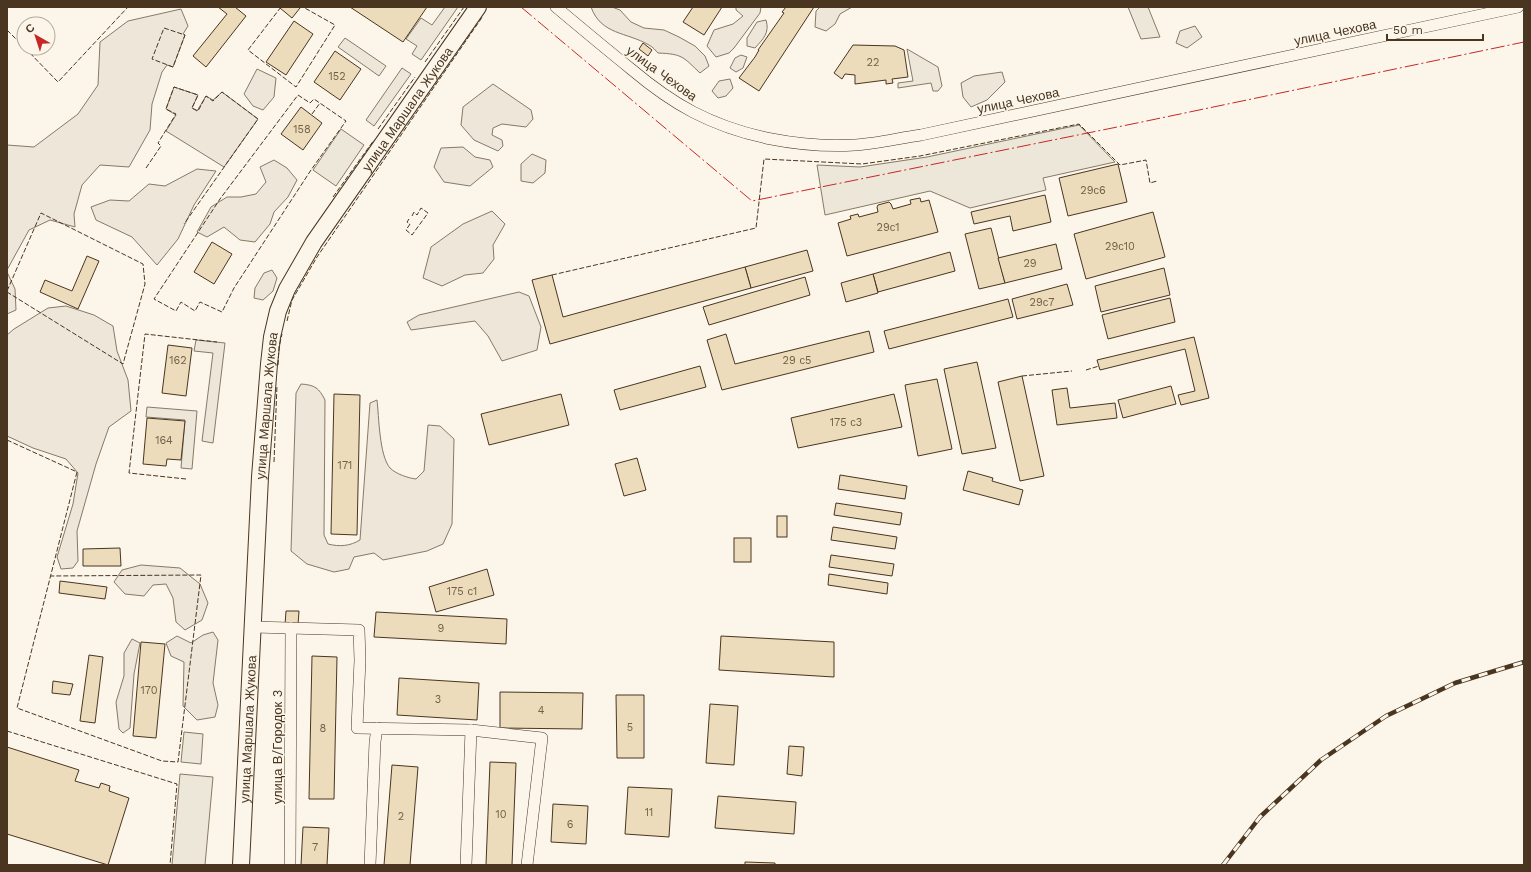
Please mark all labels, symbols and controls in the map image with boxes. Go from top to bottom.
north arrow [16,16,56,56]
street label: улица Чехова [1293,16,1378,48]
scale bar [1387,16,1483,42]
text: С [23,21,37,36]
text: 50 m [1393,23,1423,37]
street label: улица Чехова [624,43,700,104]
street label: улица Маршала Жукова [359,44,456,174]
house number: 22 [867,56,879,69]
house number: 152 [328,70,346,83]
street label: улица Чехова [976,84,1061,116]
house number: 158 [293,123,311,136]
house number: 29с6 [1080,184,1106,197]
house number: 29с1 [877,221,900,234]
house number: 29с10 [1105,240,1135,253]
house number: 29 [1023,257,1037,270]
house number: 29с7 [1030,296,1054,309]
street label: улица Маршала Жукова [253,330,281,480]
house number: 162 [169,354,187,367]
house number: 29 с5 [783,354,811,367]
house number: 175 с3 [830,416,862,429]
house number: 164 [155,434,173,447]
house number: 171 [338,459,352,472]
house number: 175 с1 [447,585,477,598]
house number: 9 [438,622,445,635]
street label: улица Маршала Жукова [237,654,259,803]
house number: 170 [140,684,158,697]
street label: улица В/Городок 3 [270,690,285,804]
house number: 3 [435,693,441,706]
house number: 4 [538,704,545,717]
house number: 5 [627,721,633,734]
house number: 8 [320,722,327,735]
house number: 11 [645,806,653,819]
house number: 10 [495,808,507,821]
house number: 2 [398,810,404,823]
house number: 6 [567,818,574,831]
house number: 7 [312,841,318,854]

